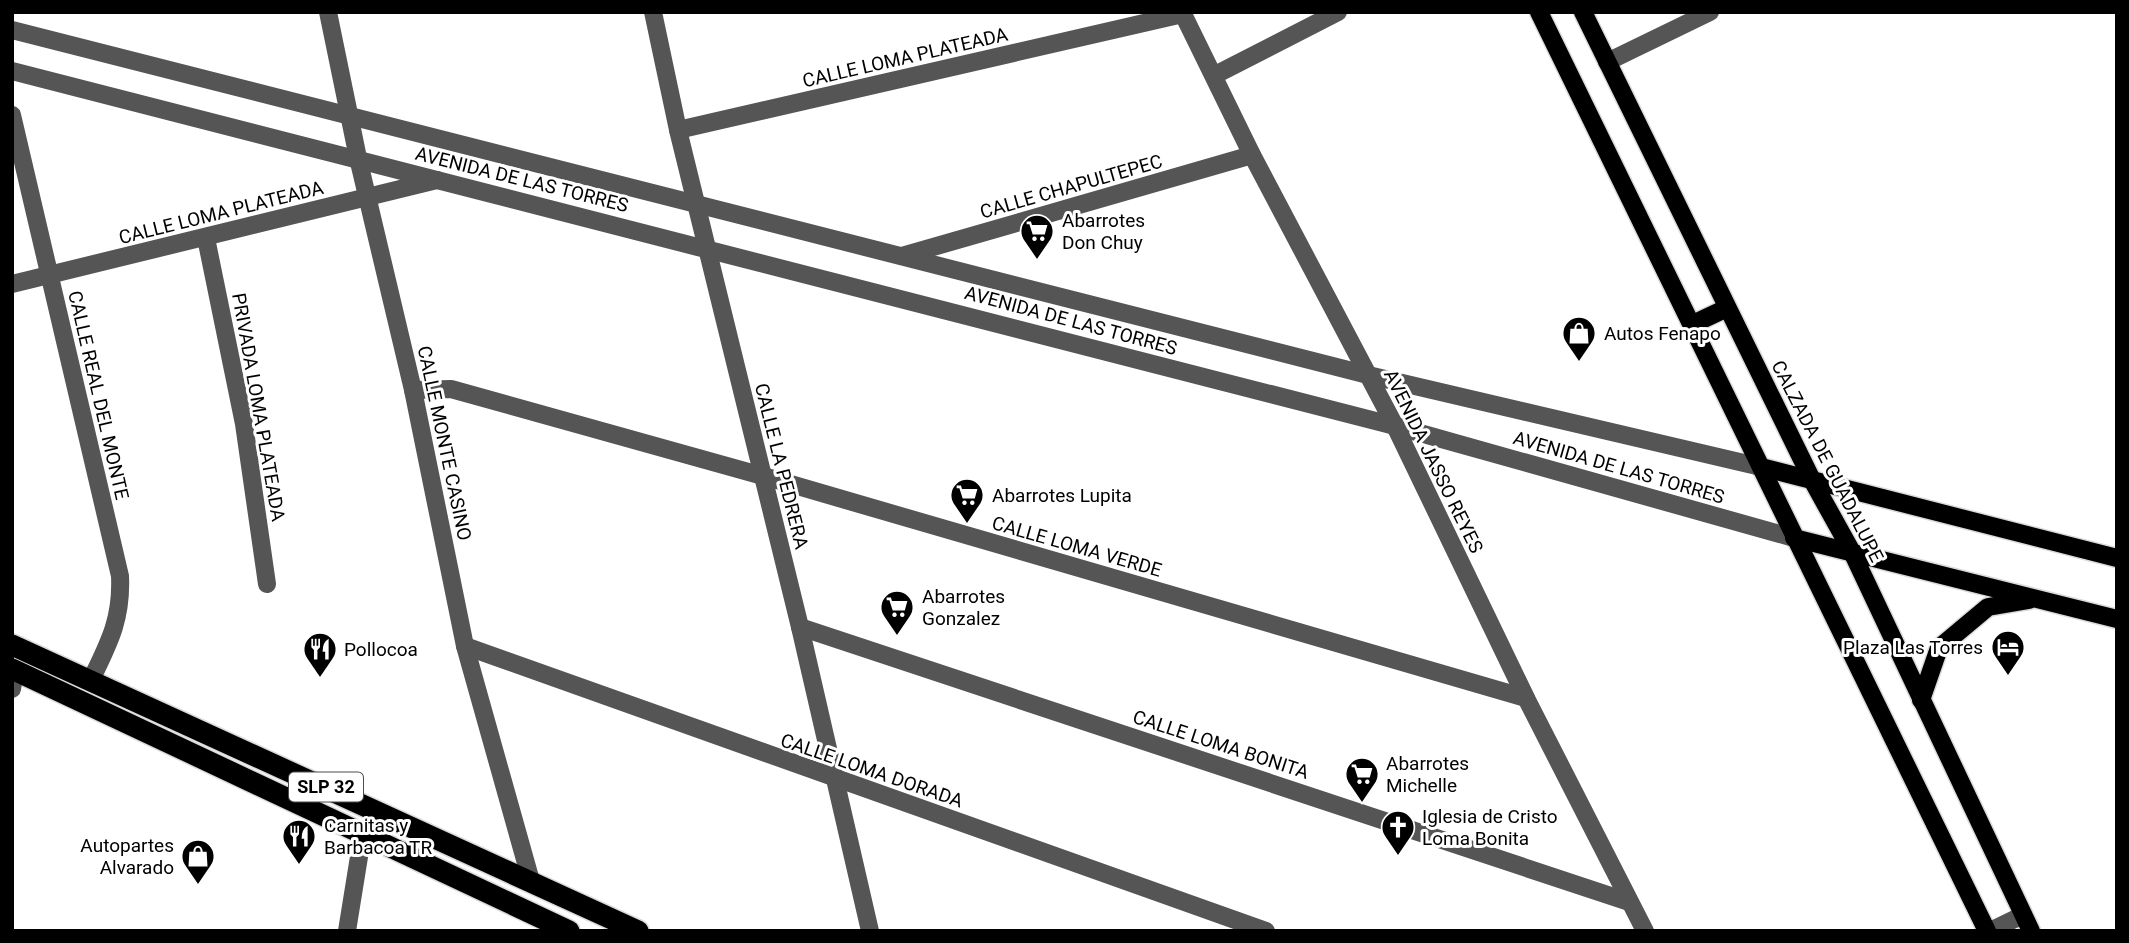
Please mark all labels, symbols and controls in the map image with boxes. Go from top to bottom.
street label: CALLE LOMA PLATEADA [800,23,1011,92]
street label: AVENIDA DE LAS TORRES [413,142,631,217]
street label: CALLE CHAPULTEPEC [977,149,1165,224]
street label: CALLE LOMA PLATEADA [116,176,326,249]
place label: Abarrotes Don Chuy [1062,209,1145,254]
supermarket icon: Abarrotes Don Chuy [1018,212,1056,261]
street label: AVENIDA DE LAS TORRES [962,281,1179,360]
street label: CALLE REAL DEL MONTE [63,288,134,502]
street label: PRIVADA LOMA PLATEADA [227,291,290,524]
shop icon: Autos Fenapo [1560,314,1598,363]
place label: Autos Fenapo [1604,322,1721,345]
street label: CALLE MONTE CASINO [413,344,476,543]
street label: CALZADA DE GUADALUPE [1767,357,1889,566]
street label: AVENIDA JASSO REYES [1379,366,1488,557]
street label: CALLE LA PEDRERA [750,381,813,552]
street label: AVENIDA DE LAS TORRES [1511,426,1727,509]
supermarket icon: Abarrotes Lupita [948,476,986,525]
place label: Abarrotes Lupita [992,484,1132,507]
street label: CALLE LOMA VERDE [989,511,1164,582]
place label: Abarrotes Gonzalez [922,585,1005,630]
supermarket icon: Abarrotes Gonzalez [878,588,916,637]
hotel icon: Plaza Las Torres [1989,628,2027,677]
restaurant icon: Pollocoa [301,630,339,679]
place label: Plaza Las Torres [1843,636,1983,659]
place label: Pollocoa [344,638,418,661]
street label: CALLE LOMA BONITA [1130,705,1312,784]
street label: CALLE LOMA DORADA [778,728,967,813]
place label: Abarrotes Michelle [1386,752,1469,797]
supermarket icon: Abarrotes Michelle [1343,755,1381,804]
road number: SLP 32 [289,772,363,802]
place label: Iglesia de Cristo Loma Bonita [1422,805,1558,850]
church icon: Iglesia de Cristo Loma Bonita [1379,808,1417,857]
place label: Carnitas y Barbacoa TR [324,814,432,859]
restaurant icon: Carnitas y Barbacoa TR [280,817,318,866]
place label: Autopartes Alvarado [80,834,174,879]
shop icon: Autopartes Alvarado [179,837,217,886]

